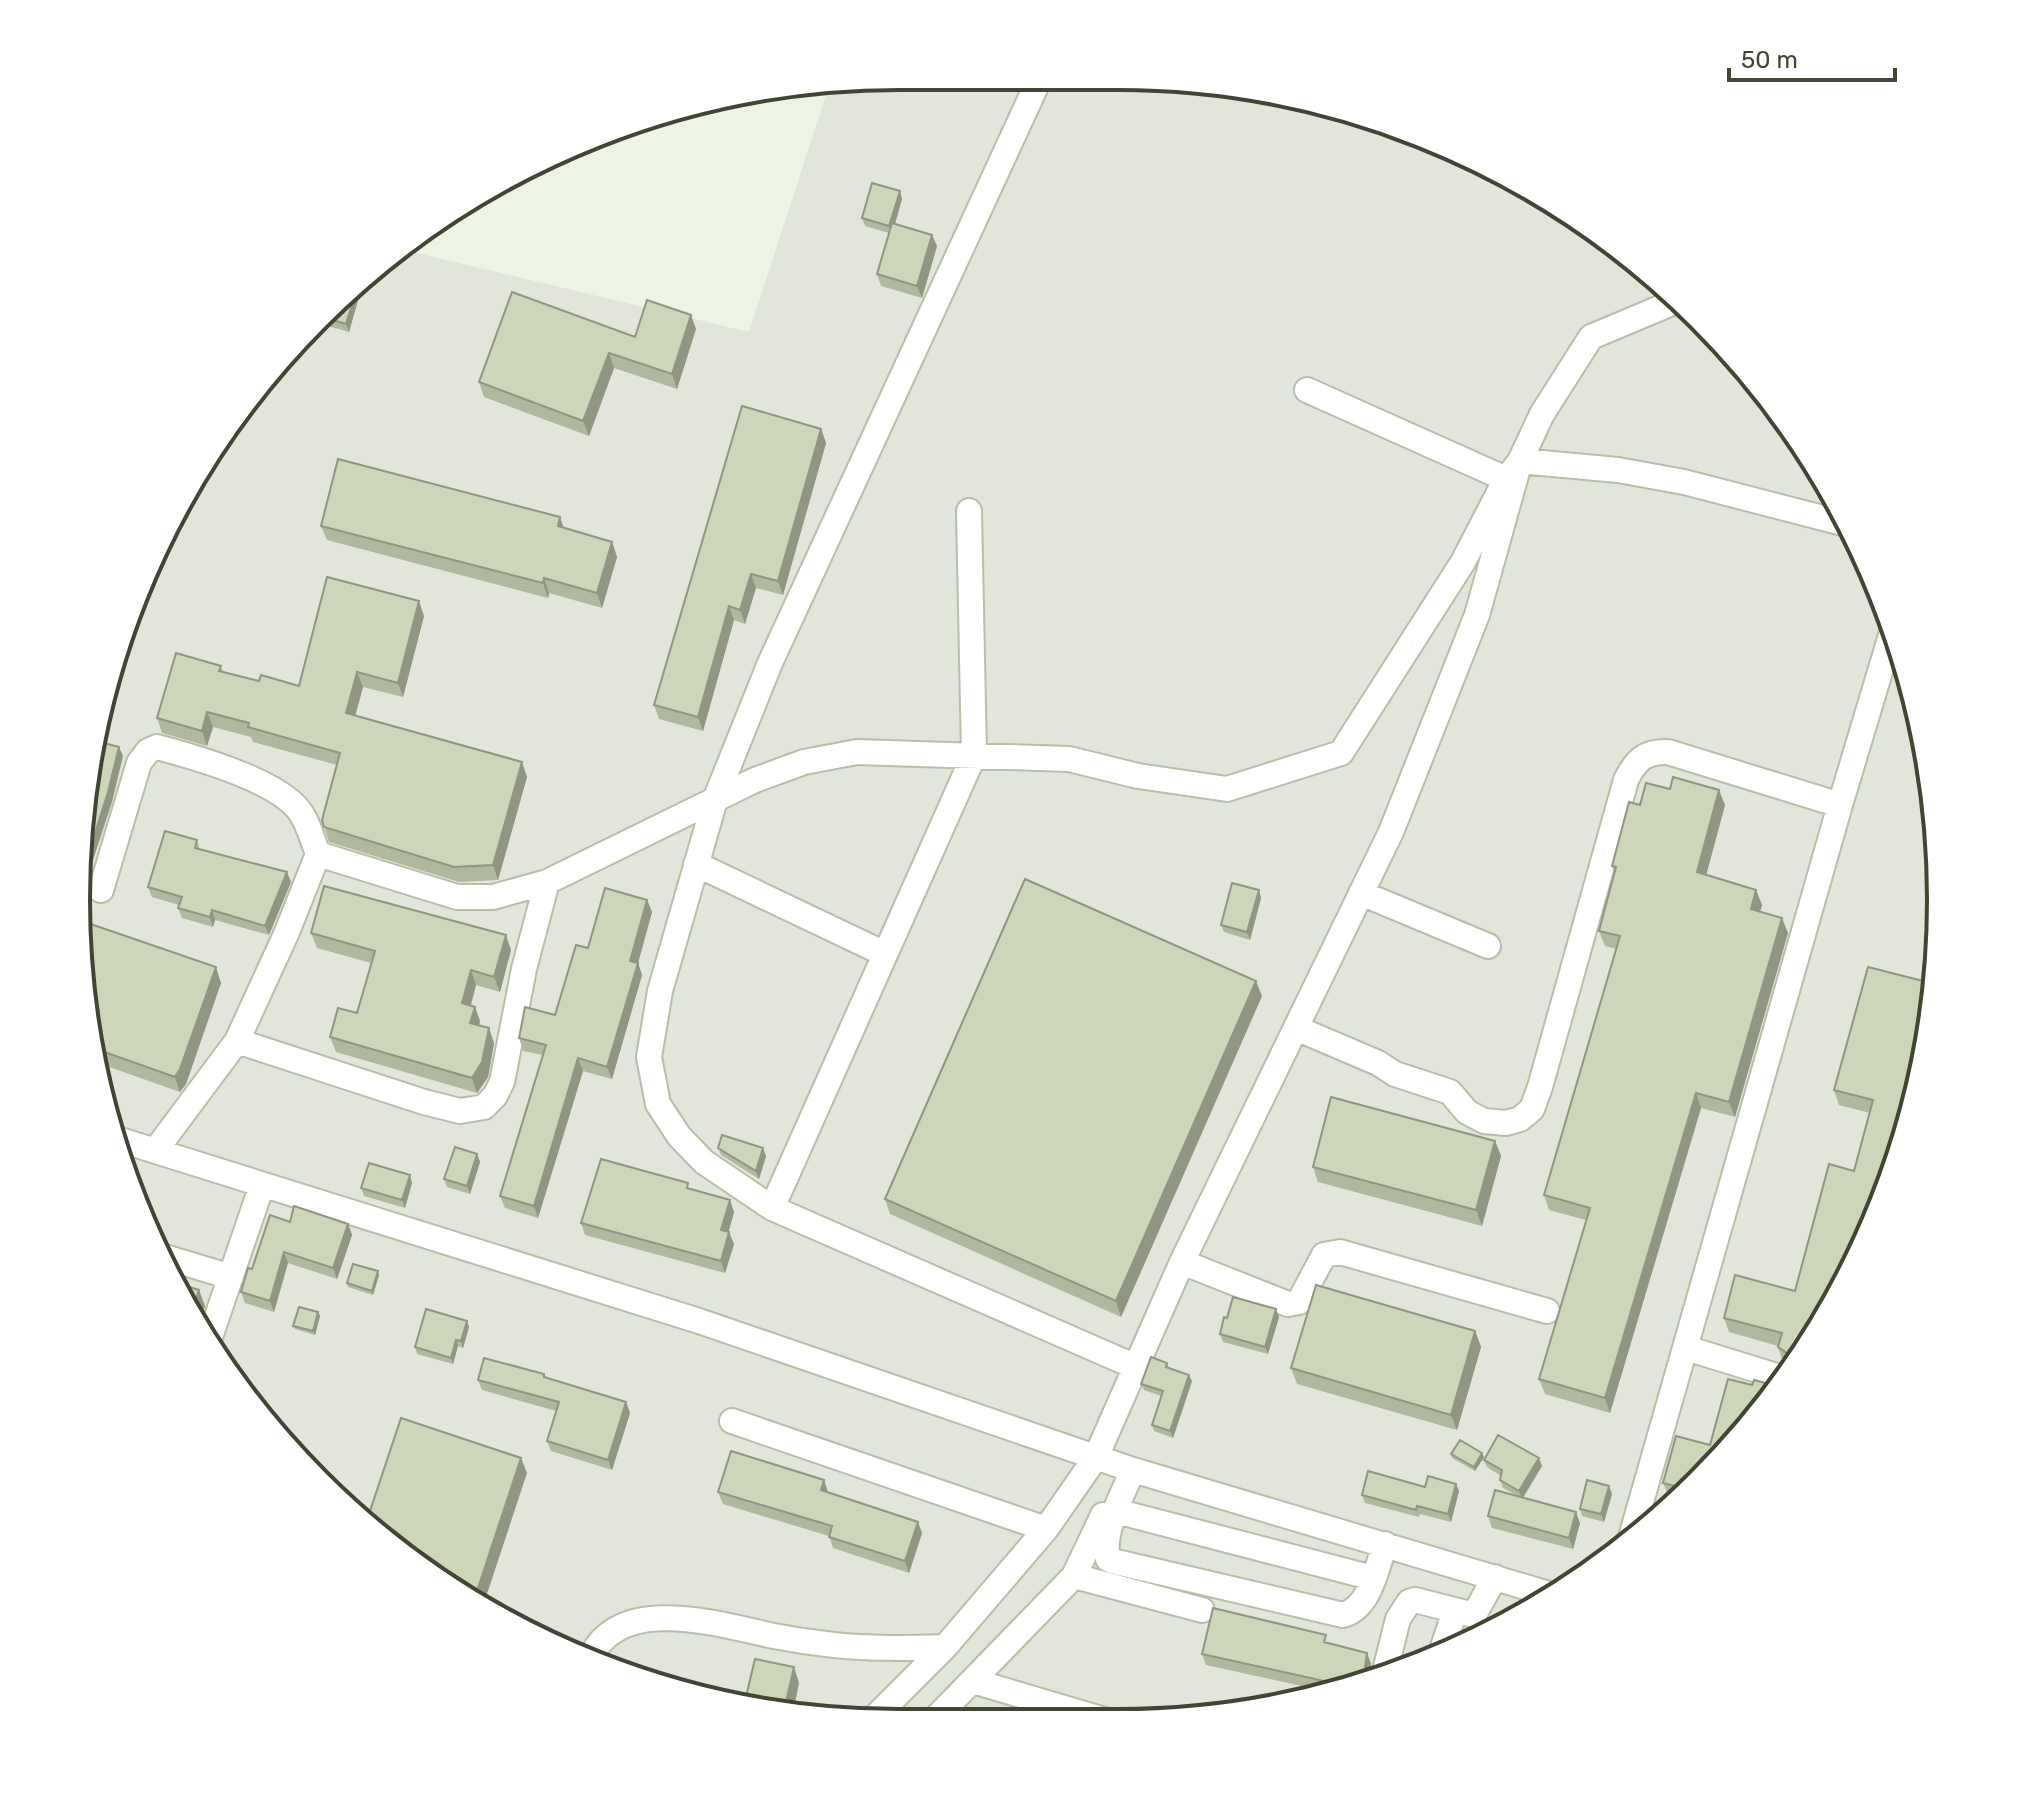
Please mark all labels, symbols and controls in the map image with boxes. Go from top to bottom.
scale bar [1729,32,1895,82]
text: 50 m [1741,46,1798,74]

